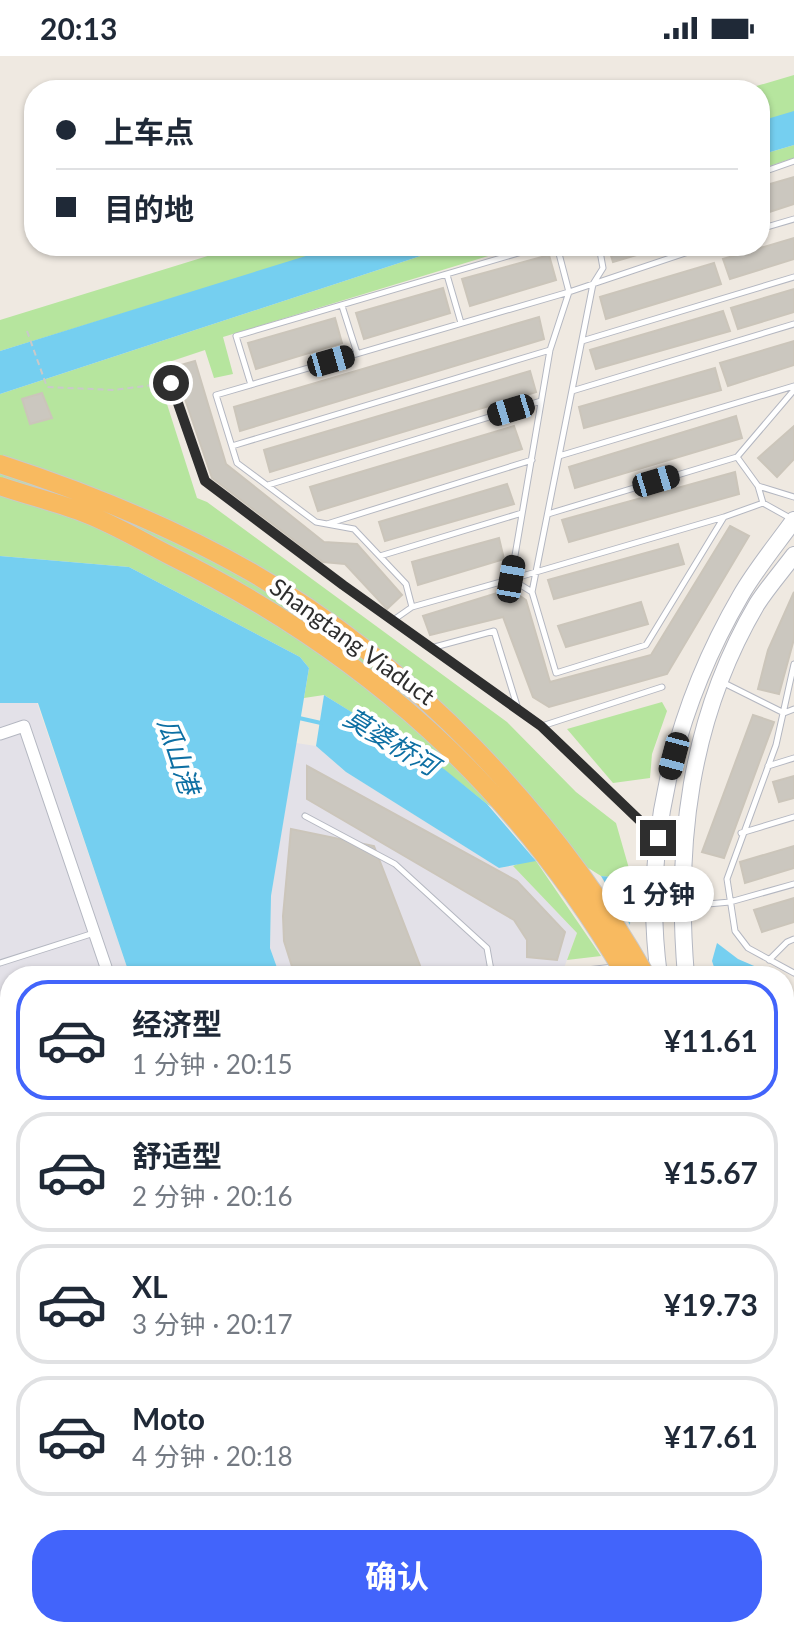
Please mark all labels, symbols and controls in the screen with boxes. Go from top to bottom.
text: 20:13 [40,10,117,46]
text: 上车点 [104,113,194,149]
text: 目的地 [104,190,194,226]
car [305,343,357,379]
route start [153,365,189,401]
car [485,392,537,428]
car [630,463,682,499]
car [495,553,527,605]
street label: Shangtang Viaduct [265,571,441,711]
water label: 莫婆桥河 [339,701,449,784]
water label: 瓜山港 [152,714,207,802]
car [656,730,692,782]
route end [640,820,676,856]
callout: 1 分钟 [602,866,714,922]
text: 1 分钟 [621,878,695,910]
icon: car [36,1004,108,1076]
text: 经济型 [132,1005,222,1041]
text: ¥11.61 [664,1022,758,1058]
text: 1 分钟 · 20:15 [132,1048,293,1080]
icon: car [36,1136,108,1208]
text: 舒适型 [132,1137,222,1173]
text: ¥15.67 [664,1154,758,1190]
text: 2 分钟 · 20:16 [132,1180,293,1212]
icon: car [36,1268,108,1340]
text: XL [132,1268,168,1304]
text: ¥19.73 [664,1286,758,1322]
text: 3 分钟 · 20:17 [132,1308,293,1340]
icon: car [36,1400,108,1472]
text: Moto [132,1400,205,1436]
text: ¥17.61 [664,1418,758,1454]
text: 4 分钟 · 20:18 [132,1440,293,1472]
button: 确认 [32,1530,762,1622]

